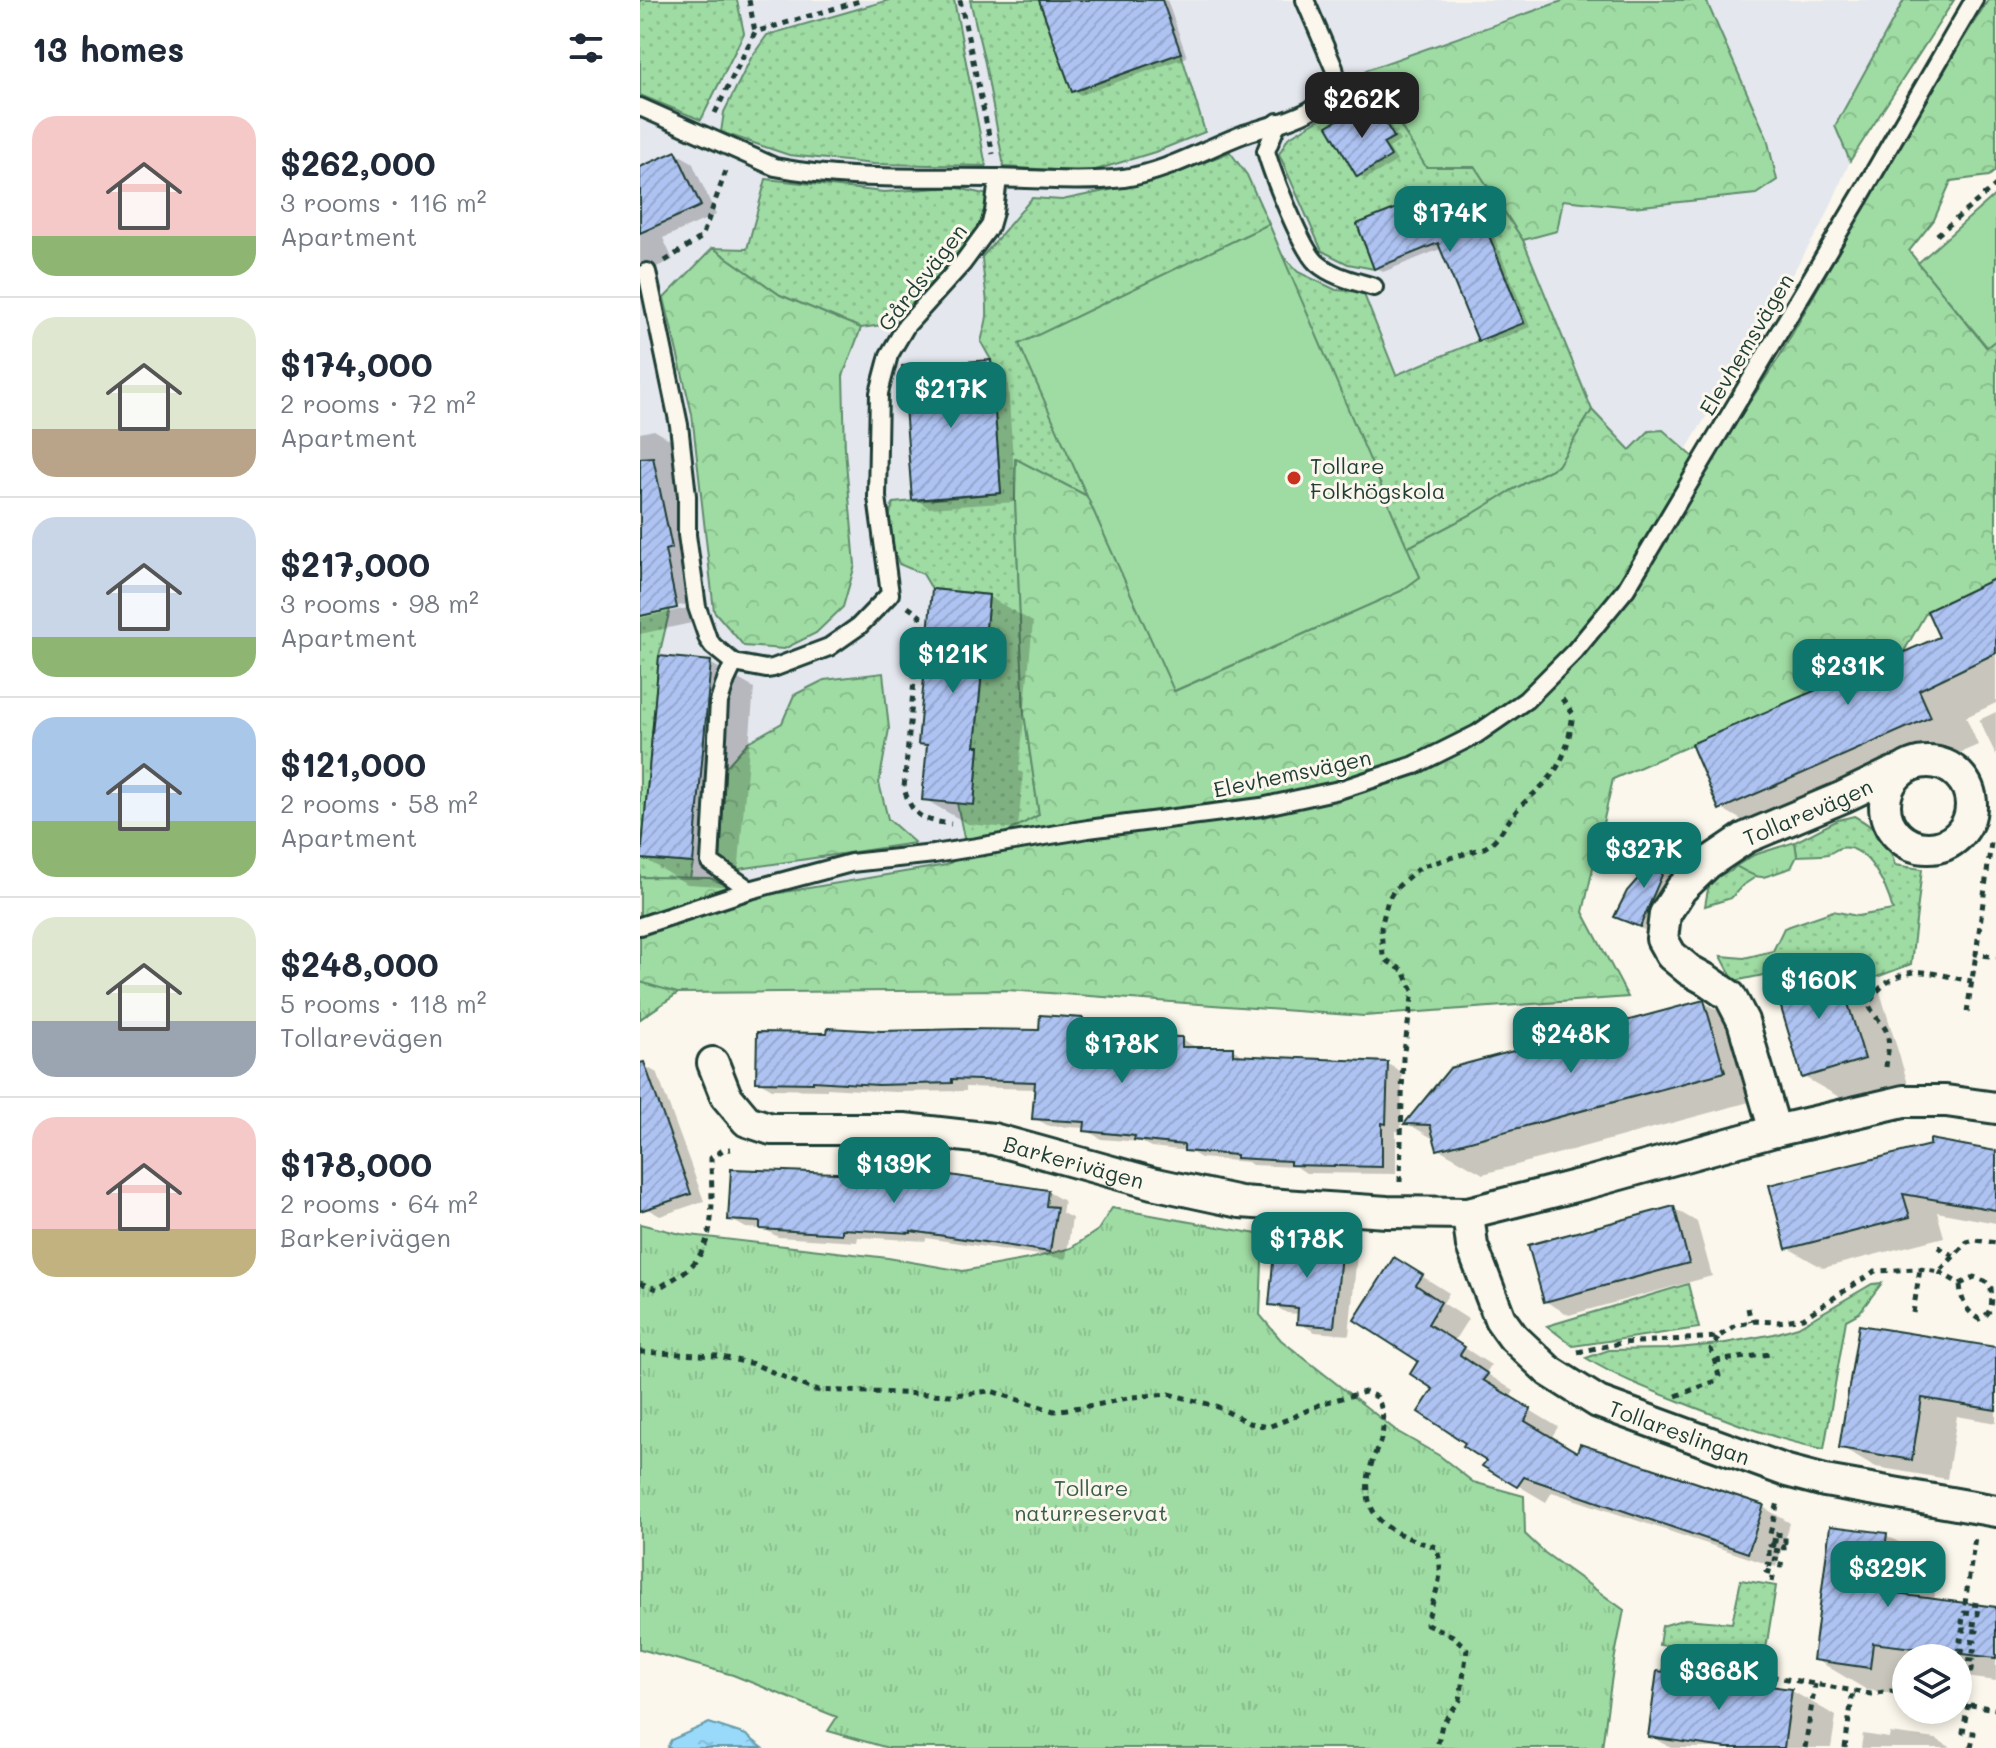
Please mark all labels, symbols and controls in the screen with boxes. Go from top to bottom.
text: 13 homes [32,26,185,71]
icon: filters [564,26,608,70]
pin: $262K [1306,72,1418,140]
text: $262K [1323,81,1401,115]
text: $262,000 [280,140,436,185]
icon: home [96,148,192,244]
text: 3 rooms · 116 m² [280,185,487,219]
pin: $174K [1394,186,1506,254]
text: $174K [1412,195,1488,229]
street label: Gårdsvägen [871,217,973,337]
text: Apartment [280,219,417,253]
street label: Elevhemsvägen [1692,268,1800,420]
text: $174,000 [280,341,433,386]
icon: home [96,349,192,445]
pin: $217K [895,362,1007,430]
text: $217K [914,371,988,405]
text: 2 rooms · 72 m² [280,386,476,420]
text: Apartment [280,420,417,454]
place label: Tollare Folkhögskola [1310,451,1445,505]
marker: Tollare Folkhögskola [1285,469,1303,487]
text: $217,000 [280,541,430,586]
icon: home [96,549,192,645]
text: 3 rooms · 98 m² [280,586,479,620]
text: Apartment [280,620,417,654]
pin: $121K [897,627,1009,695]
text: $121K [918,636,988,670]
pin: $231K [1792,639,1904,707]
text: $231K [1811,648,1885,682]
text: $121,000 [280,741,426,786]
street label: Elevhemsvägen [1210,742,1374,804]
icon: home [96,749,192,845]
street label: Tollarevägen [1738,771,1877,852]
text: 2 rooms · 58 m² [280,786,478,820]
text: Apartment [280,820,417,854]
pin: $327K [1588,822,1700,890]
text: $327K [1605,831,1683,865]
text: $248,000 [280,941,439,986]
icon: home [96,949,192,1045]
pin: $160K [1763,953,1875,1021]
text: $160K [1780,962,1858,996]
text: 5 rooms · 118 m² [280,986,487,1020]
pin: $248K [1515,1007,1627,1075]
text: $248K [1531,1016,1611,1050]
pin: $178K [1066,1017,1178,1085]
text: Tollarevägen [280,1020,443,1054]
text: $178K [1084,1026,1160,1060]
street label: Barkerivägen [1000,1128,1148,1195]
pin: $139K [838,1137,950,1205]
text: $178,000 [280,1141,432,1186]
text: $139K [856,1146,932,1180]
icon: home [96,1149,192,1245]
text: 2 rooms · 64 m² [280,1186,478,1220]
pin: $178K [1251,1212,1363,1280]
text: Barkerivägen [280,1220,451,1254]
text: $178K [1269,1221,1345,1255]
street label: Tollareslingan [1605,1393,1754,1471]
park label: Tollare naturreservat [1014,1473,1168,1527]
pin: $329K [1832,1541,1944,1609]
text: $329K [1849,1550,1927,1584]
pin: $368K [1663,1644,1775,1712]
map controls [1892,1644,1972,1724]
button: layers [1892,1644,1972,1724]
text: $368K [1679,1653,1759,1687]

